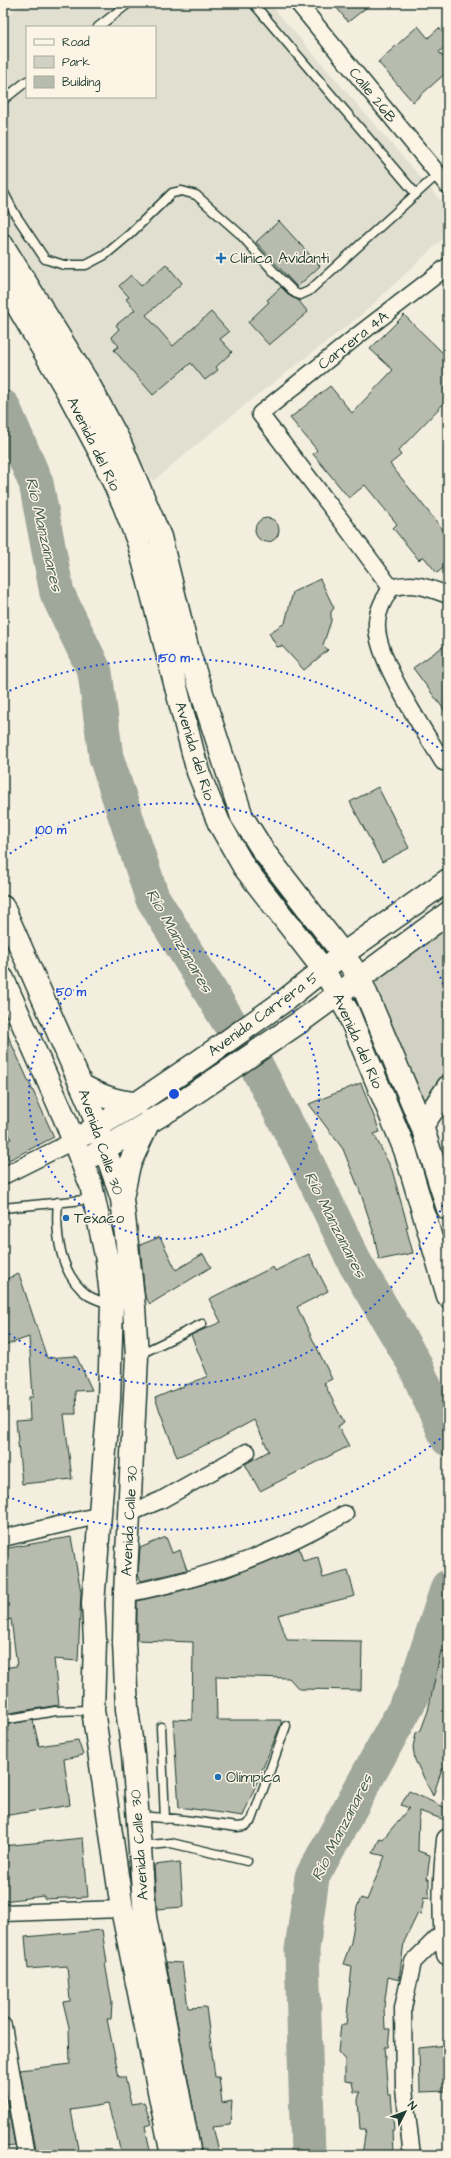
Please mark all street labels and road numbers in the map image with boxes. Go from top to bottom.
street label: Calle 26B [344,63,402,128]
street label: Carrera 4A [313,306,393,375]
street label: Avenida del Río [62,394,126,495]
street label: Avenida del Río [170,699,220,804]
street label: Avenida Carrera 5 [204,967,323,1062]
street label: Avenida del Río [327,990,388,1093]
street label: Avenida Calle 30 [73,1086,129,1198]
street label: Avenida Calle 30 [116,1465,143,1577]
street label: Avenida Calle 30 [125,1788,154,1901]

